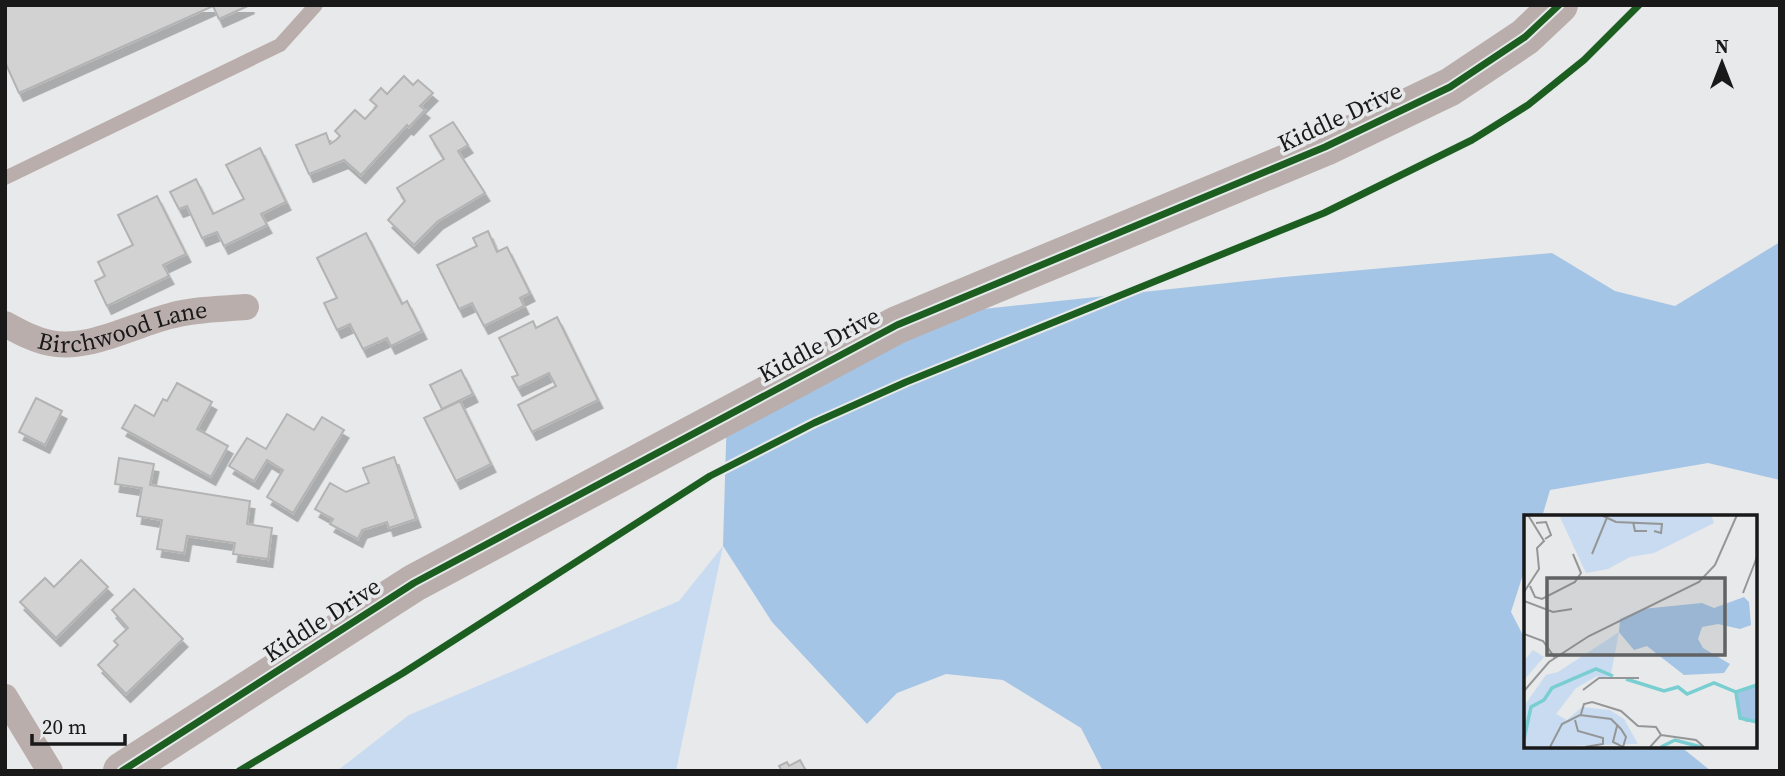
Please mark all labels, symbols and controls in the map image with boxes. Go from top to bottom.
north arrow [1687,28,1757,98]
text: N [1715,33,1729,59]
street label: Kiddle Drive [1272,73,1407,160]
street label: Birchwood Lane [34,293,209,361]
street label: Kiddle Drive [752,299,885,390]
inset map [1524,515,1757,748]
street label: Kiddle Drive [257,569,387,670]
scale bar [32,702,124,746]
text: 20 m [42,712,87,741]

